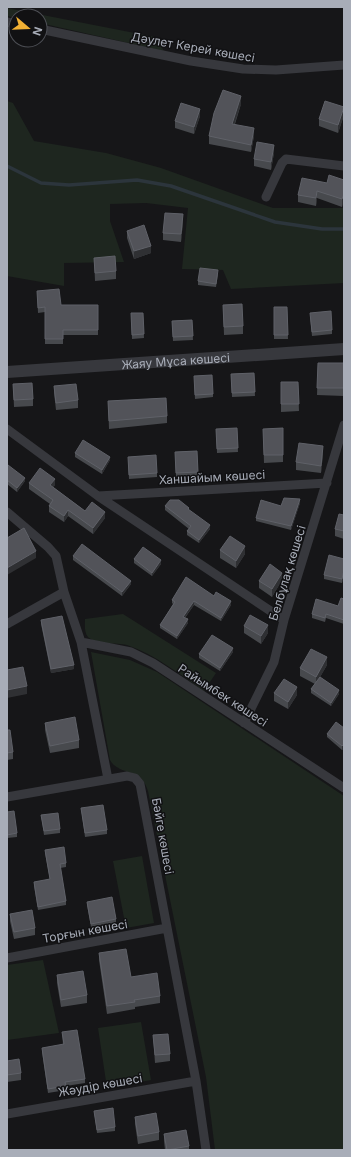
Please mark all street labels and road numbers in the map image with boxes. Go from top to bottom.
street label: Дәулет Керей көшесі [130,29,256,65]
street label: Жаяу Мұса көшесі [121,349,230,372]
street label: Ханшайым көшесі [158,467,266,487]
street label: Белбұлақ көшесі [265,523,309,622]
street label: Райымбек көшесі [175,660,271,730]
street label: Бәйге көшесі [149,797,177,875]
street label: Торғын көшесі [41,916,129,946]
street label: Жәудір көшесі [57,1070,143,1100]

